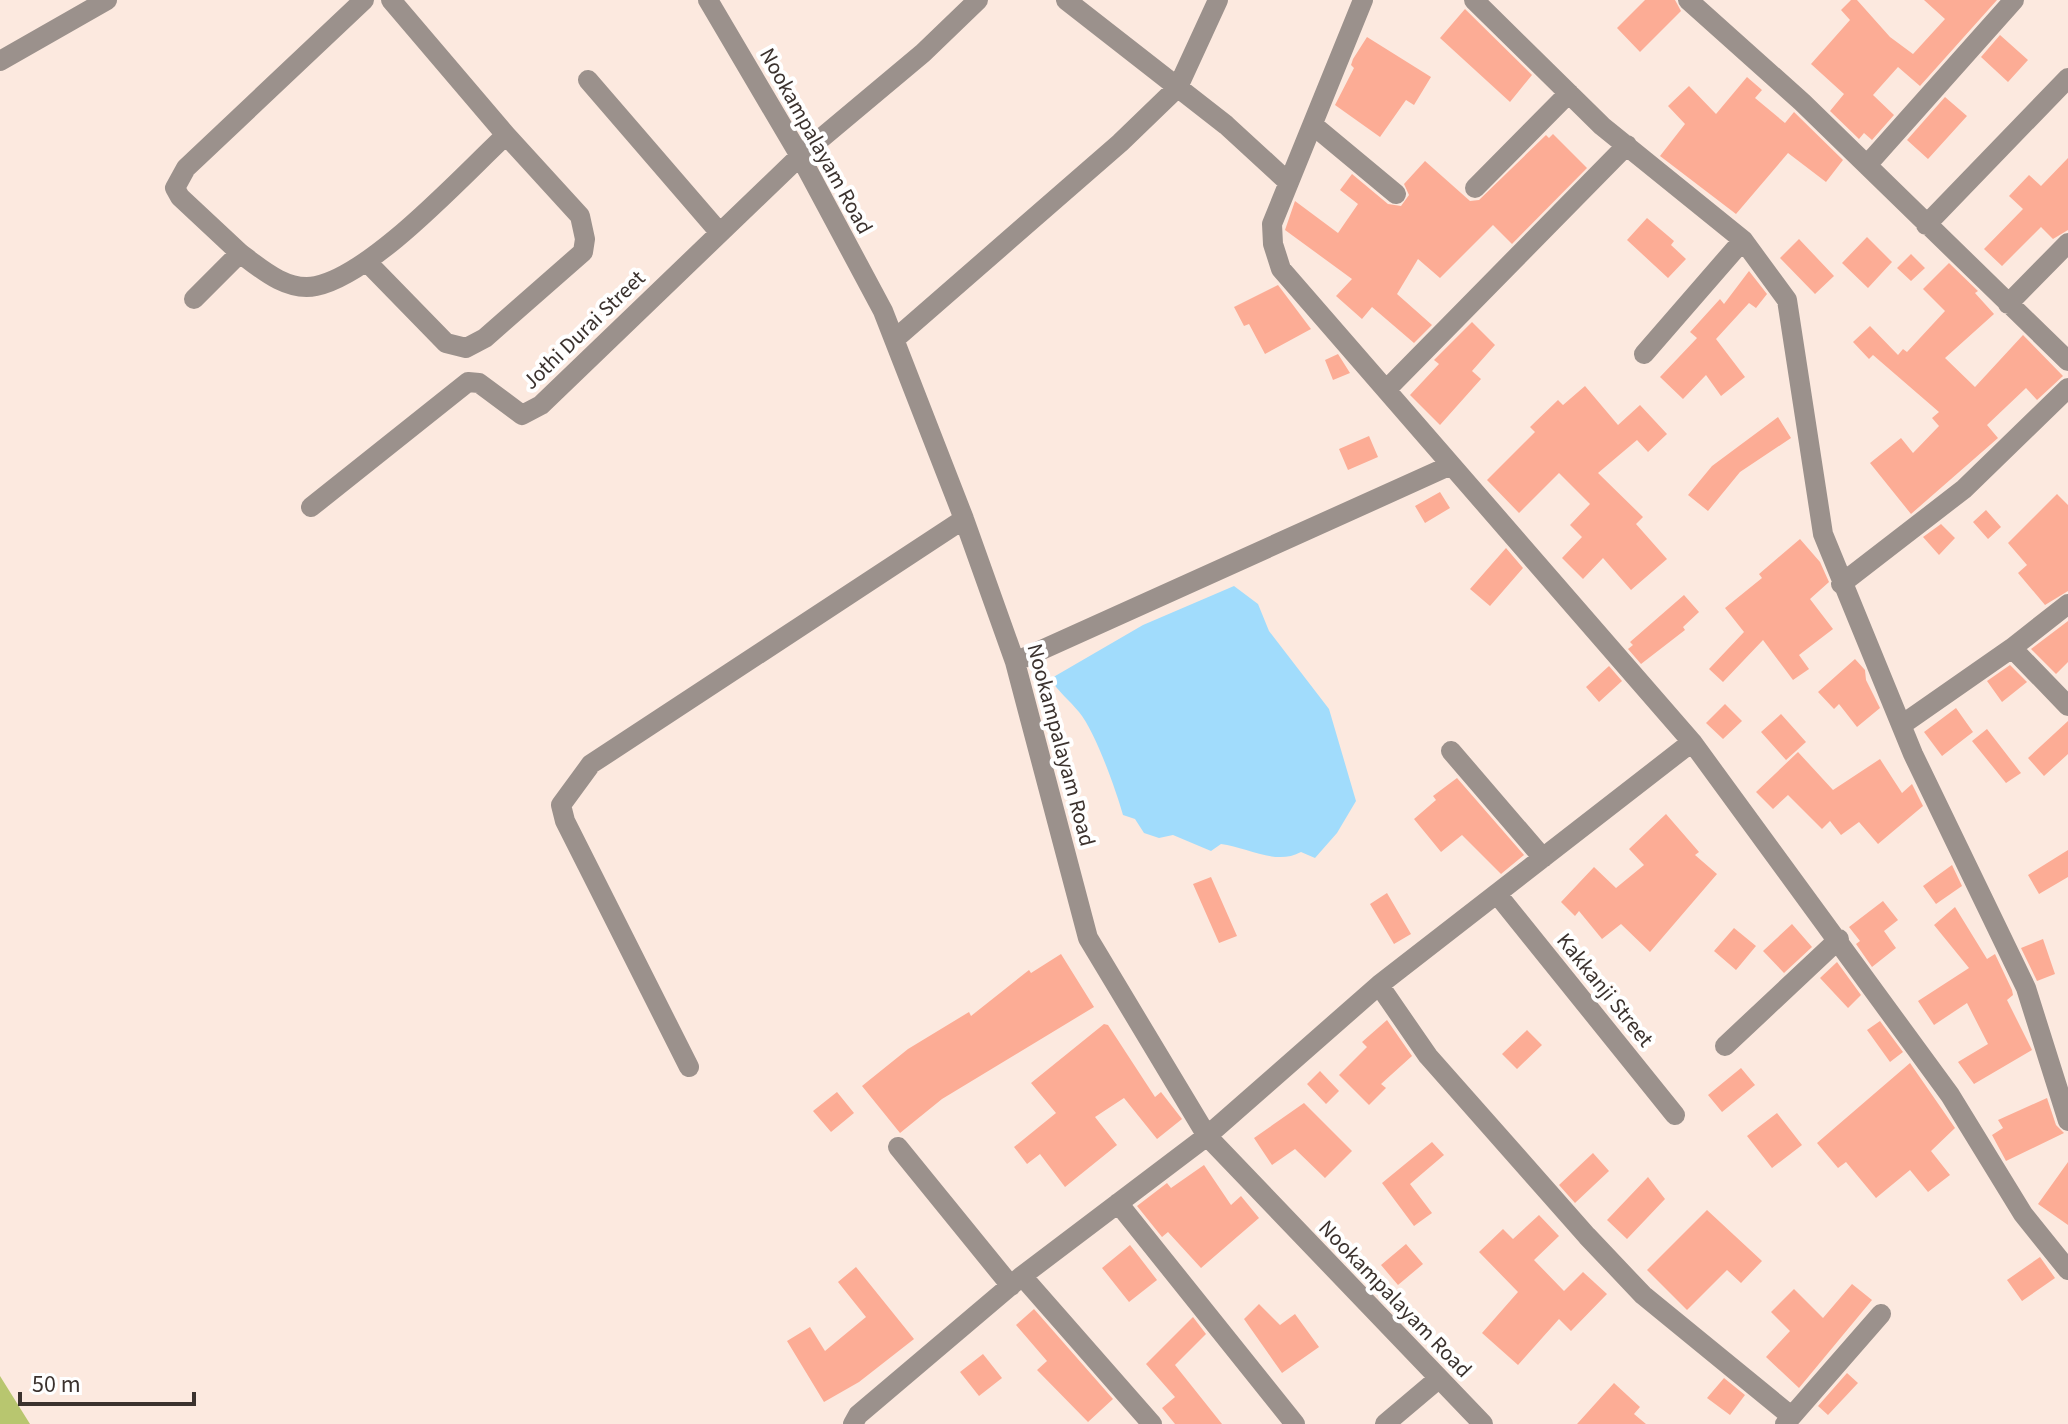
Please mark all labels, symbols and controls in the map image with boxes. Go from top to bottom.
street label: Nookampalayam Road [751,42,881,240]
street label: Jothi Durai Street [515,263,653,397]
street label: Nookampalayam Road [1019,640,1103,850]
street label: Kakkanji Street [1549,926,1661,1054]
street label: Nookampalayam Road [1311,1213,1479,1385]
scale bar [20,1356,194,1406]
text: 50 m [32,1367,81,1402]

